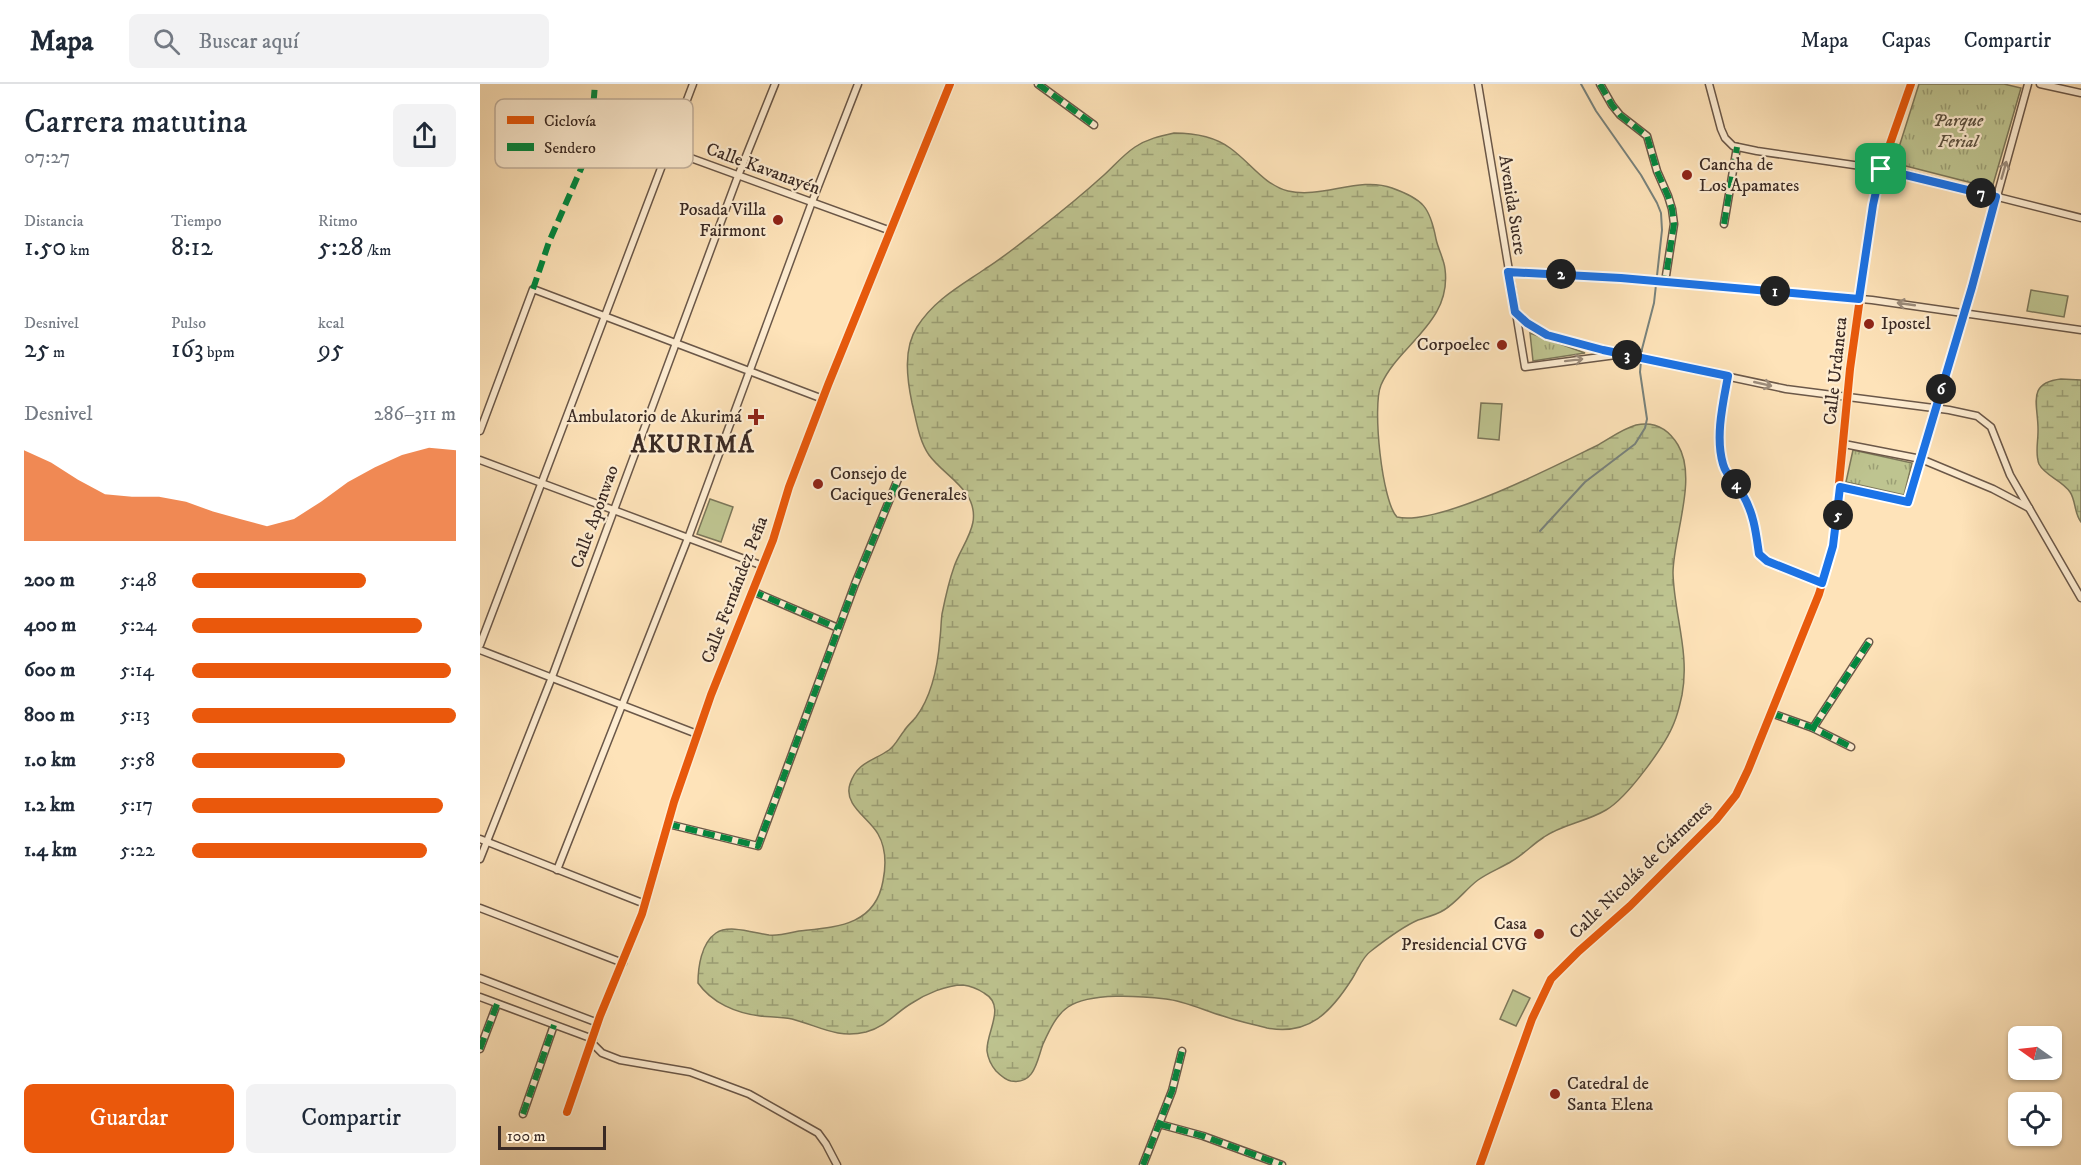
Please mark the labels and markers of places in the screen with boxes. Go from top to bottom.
pin [1855,143,1906,194]
place label: Cancha de Los Apamates [1699,154,1799,197]
marker: Cancha de Los Apamates [1680,168,1694,182]
pin: 7 [1966,178,1996,208]
place label: Posada Villa Fairmont [679,199,766,242]
marker: Posada Villa Fairmont [771,213,785,227]
pin: 2 [1546,259,1576,289]
pin: 1 [1760,276,1790,306]
place label: Ipostel [1881,313,1931,335]
marker: Ipostel [1862,317,1876,331]
place label: Corpoelec [1417,334,1490,356]
marker: Corpoelec [1495,338,1509,352]
pin: 3 [1612,340,1642,370]
pin: 6 [1926,374,1956,404]
place label: Ambulatorio de Akurimá [567,406,742,428]
marker: Ambulatorio de Akurimá [747,408,765,426]
place label: Consejo de Caciques Generales [830,463,967,506]
pin: 4 [1721,469,1751,499]
marker: Consejo de Caciques Generales [811,477,825,491]
pin: 5 [1823,500,1853,530]
place label: Casa Presidencial CVG [1401,913,1527,956]
marker: Casa Presidencial CVG [1532,927,1546,941]
place label: Catedral de Santa Elena [1567,1073,1654,1116]
marker: Catedral de Santa Elena [1548,1087,1562,1101]

